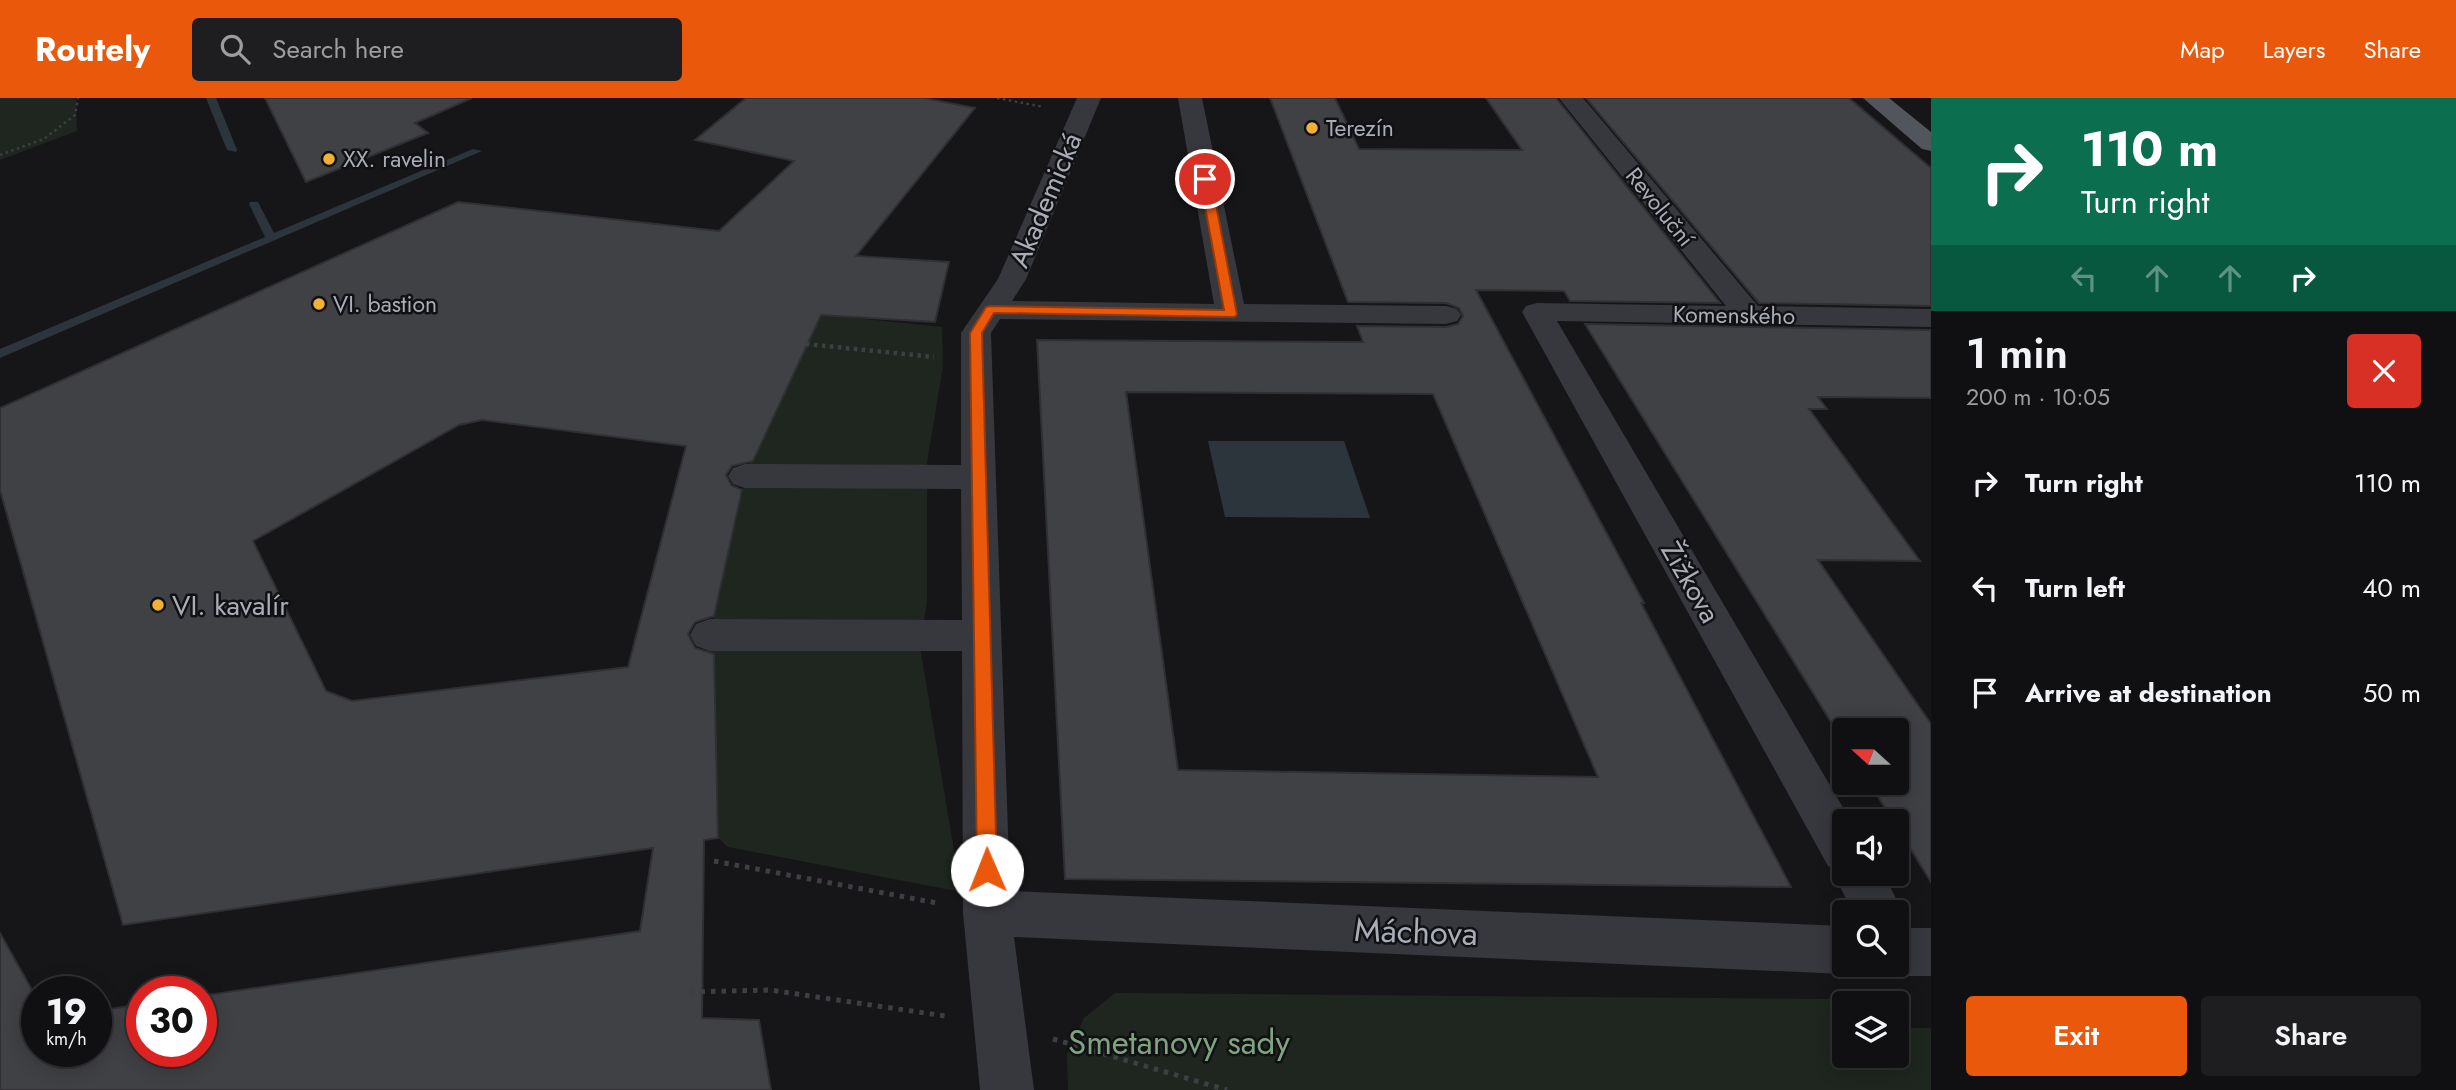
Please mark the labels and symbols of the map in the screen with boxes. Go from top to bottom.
place label: Terezín [1326,111,1394,145]
marker: Terezín [1304,120,1320,136]
street label: Akademická [999,126,1092,274]
place label: XX. ravelin [343,142,446,176]
pin [1175,149,1235,209]
marker: XX. ravelin [321,151,337,167]
street label: Revoluční [1617,160,1703,255]
place label: VI. bastion [333,287,437,321]
marker: VI. bastion [311,296,327,312]
street label: Komenského [1673,297,1795,333]
street label: Žižkova [1651,534,1730,631]
place label: VI. kavalír [172,585,289,626]
marker: VI. kavalír [150,597,166,613]
north arrow [1832,718,1909,794]
position arrow [950,833,1024,907]
street label: Máchova [1353,906,1479,957]
speed limit sign: 30 [126,976,217,1067]
park label: Smetanovy sady [1068,1019,1290,1066]

